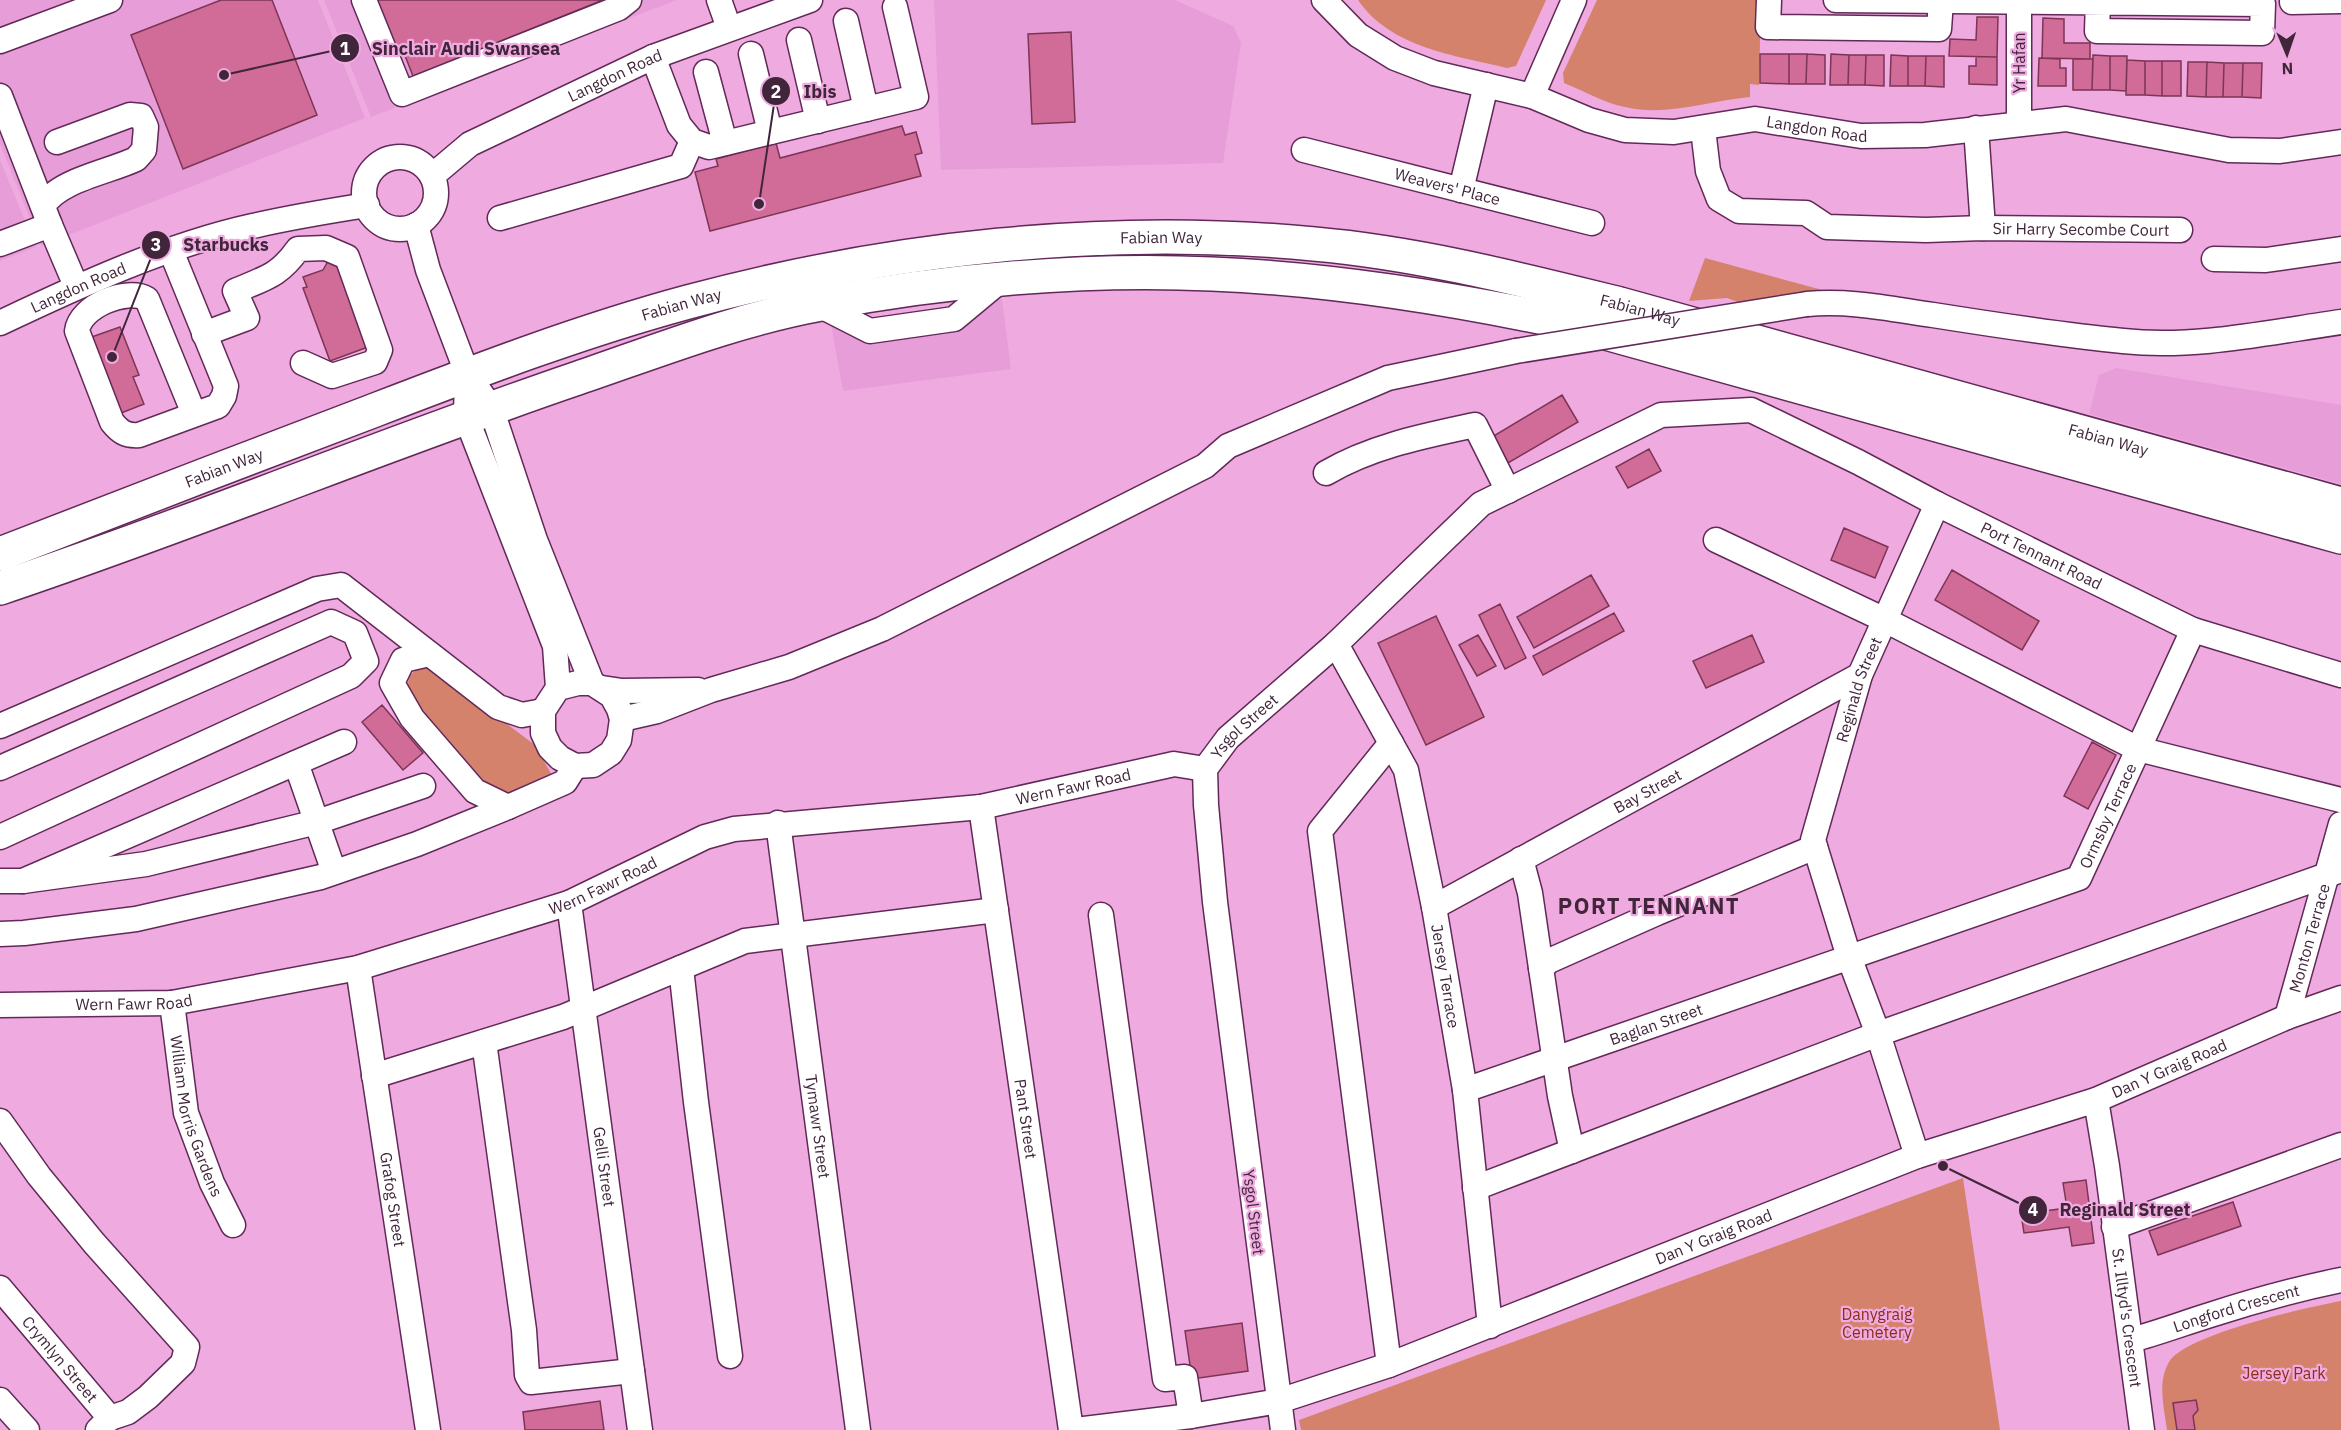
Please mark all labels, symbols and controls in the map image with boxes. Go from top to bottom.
north arrow [2257,24,2317,84]
callout: Sinclair Audi Swansea [330,30,572,66]
street label: Yr Hafan [2009,32,2029,94]
text: 1 [340,37,351,60]
text: Sinclair Audi Swansea [372,37,560,60]
street label: Langdon Road [564,45,665,106]
text: N [2281,59,2294,79]
callout: Ibis [761,73,848,109]
text: 2 [771,80,781,103]
text: Ibis [804,80,836,103]
street label: Langdon Road [1765,111,1868,146]
street label: Weavers' Place [1393,163,1503,209]
street label: Sir Harry Secombe Court [1992,218,2170,240]
callout: Starbucks [141,227,281,263]
street label: Fabian Way [1120,227,1203,248]
text: 3 [151,233,161,256]
text: Starbucks [183,233,269,256]
street label: Langdon Road [27,258,129,317]
street label: Fabian Way [639,284,723,325]
street label: Fabian Way [1598,289,1682,330]
street label: Fabian Way [2066,419,2151,460]
street label: Fabian Way [182,444,266,492]
street label: Port Tennant Road [1978,517,2105,594]
street label: Reginald Street [1831,634,1886,745]
street label: Ysgol Street [1206,689,1282,763]
street label: Ormsby Terrace [2075,760,2141,872]
street label: Wern Fawr Road [1014,764,1133,809]
street label: Bay Street [1610,764,1685,817]
street label: Wern Fawr Road [546,852,660,919]
street label: Monton Terrace [2284,881,2334,995]
district label: PORT TENNANT [1558,891,1740,920]
street label: Jersey Terrace [1427,923,1464,1030]
street label: Wern Fawr Road [75,989,194,1014]
street label: Baglan Street [1607,999,1705,1049]
street label: William Morris Gardens [166,1034,227,1200]
street label: Dan Y Graig Road [2108,1034,2230,1102]
street label: Tymawr Street [801,1073,835,1180]
street label: Pant Street [1010,1077,1042,1160]
street label: Gelli Street [589,1125,620,1208]
street label: Grafog Street [376,1151,410,1248]
street label: Ysgol Street [1239,1168,1269,1256]
callout: Reginald Street [2018,1192,2203,1228]
text: 4 [2028,1198,2039,1221]
text: Reginald Street [2059,1198,2191,1221]
street label: Dan Y Graig Road [1652,1204,1775,1269]
street label: St. Illtyd's Crescent [2108,1247,2146,1389]
street label: Longford Crescent [2170,1280,2302,1336]
park label: Danygraig Cemetery [1842,1304,1913,1342]
street label: Crymlyn Street [18,1312,102,1406]
park label: Jersey Park [2242,1363,2326,1383]

